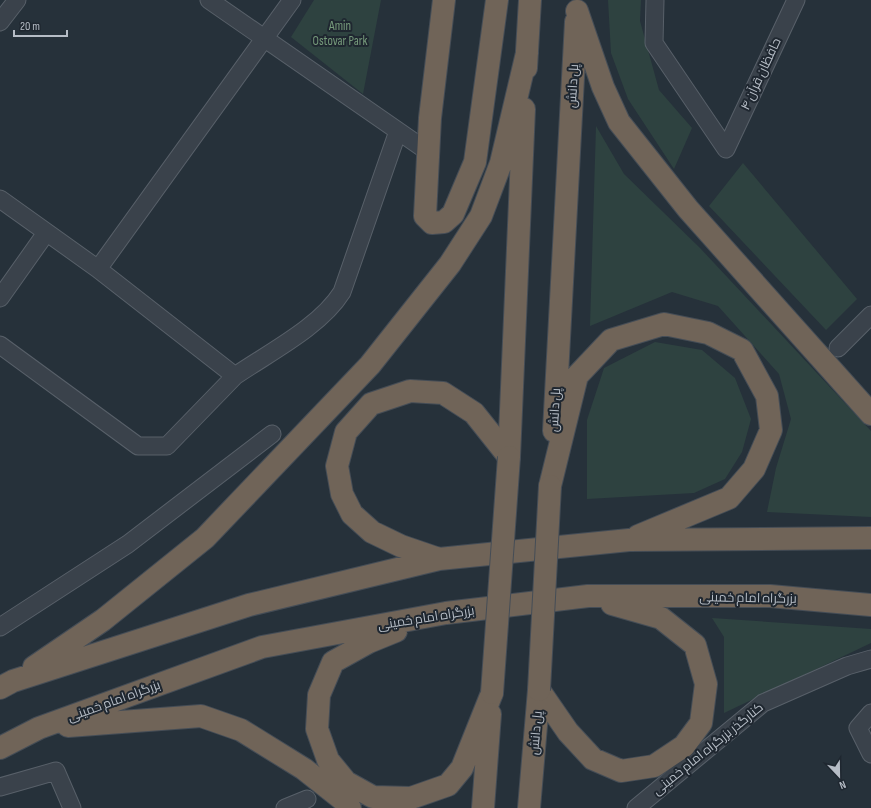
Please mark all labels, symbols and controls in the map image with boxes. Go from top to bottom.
scale bar [14,12,67,38]
park label: Amin Ostovar Park [313,18,367,49]
text: 20 m [20,19,40,34]
street label: حافظان قرآن ۴ [737,35,785,113]
street label: پل دانش [564,63,583,108]
street label: پل دانش [546,387,565,432]
street label: بزرگراه امام خمینی [699,589,797,608]
street label: بزرگراه امام خمینی [377,602,476,635]
street label: بزرگراه امام خمینی [65,677,163,726]
street label: کنارگذر بزرگراه امام خمینی [649,699,767,799]
street label: پل دانش [526,710,547,756]
north arrow [819,756,859,796]
text: N [837,778,848,792]

